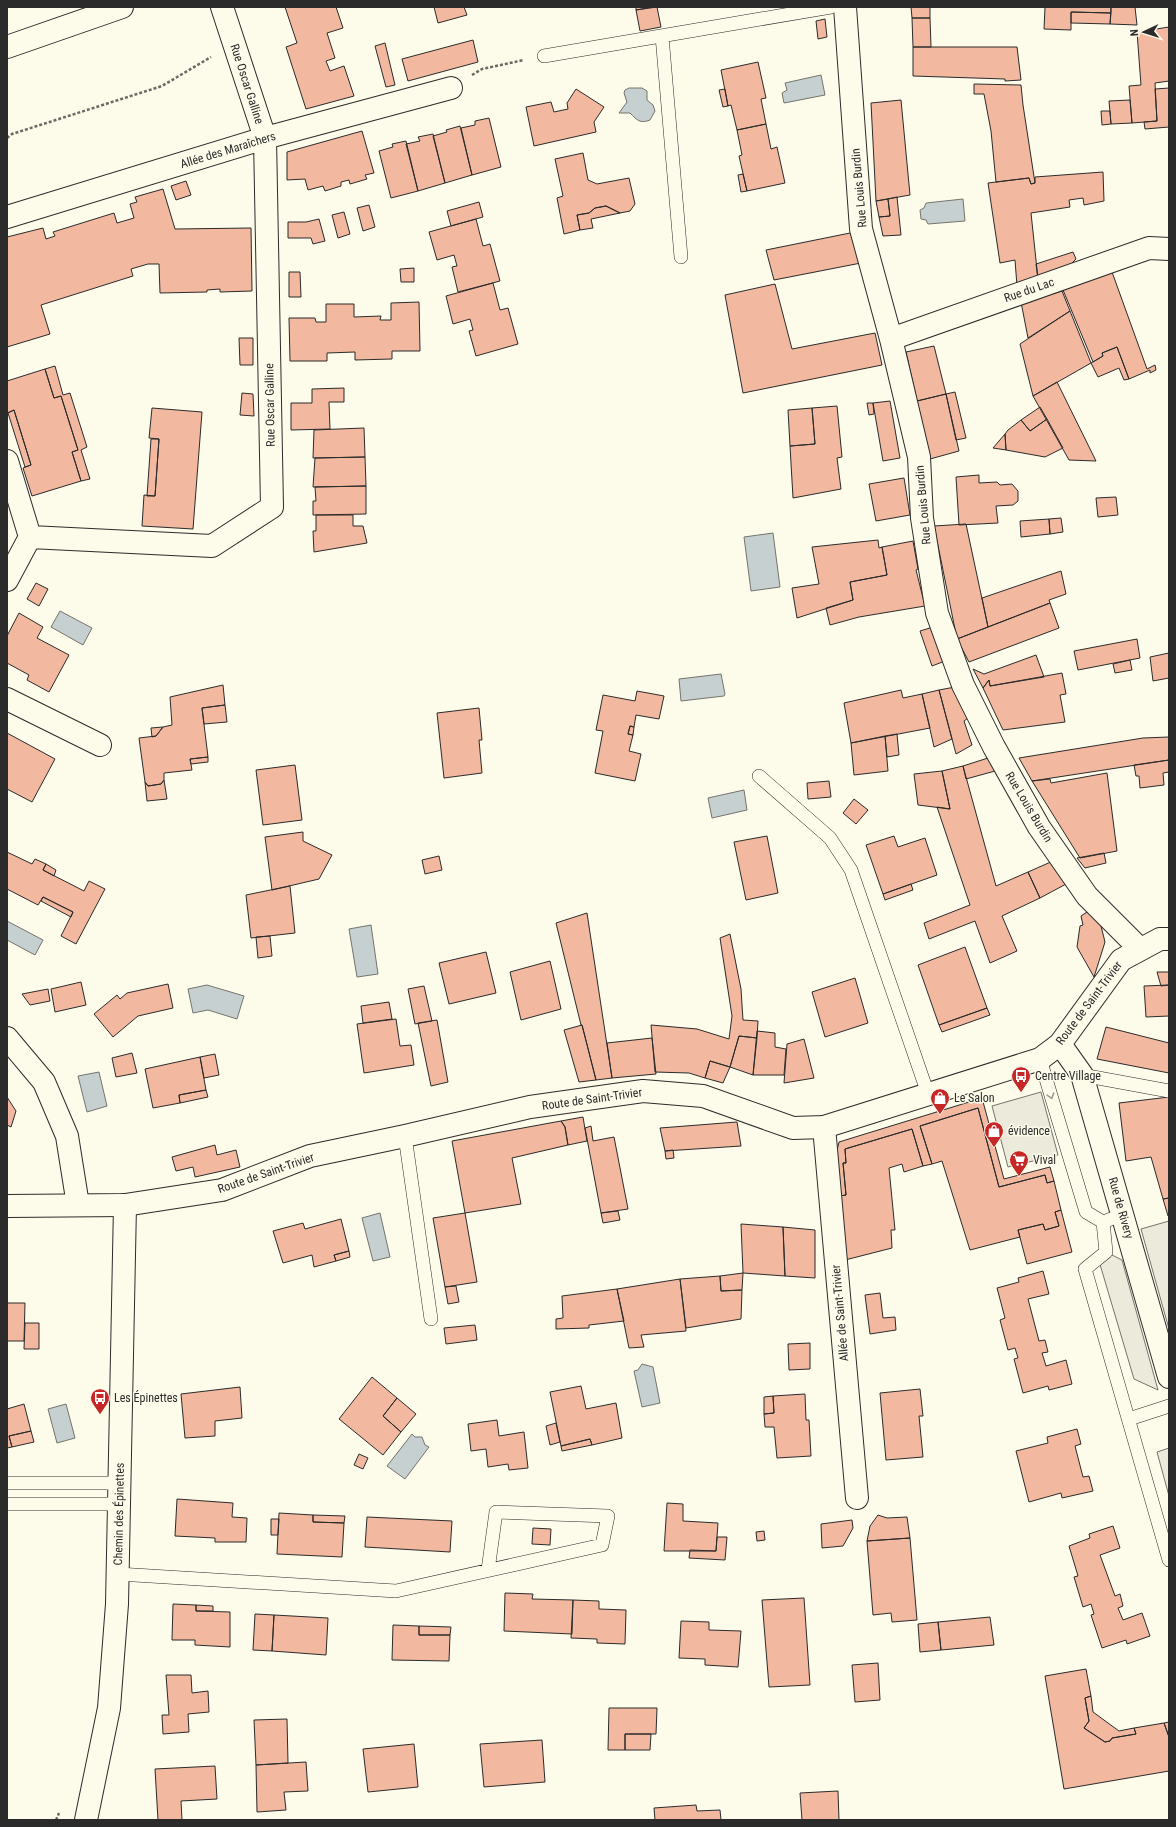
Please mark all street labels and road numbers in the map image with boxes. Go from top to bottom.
street label: Rue Oscar Galline [227,42,267,126]
street label: Allée des Maraîchers [179,129,277,171]
street label: Rue Louis Burdin [849,148,869,228]
street label: Rue du Lac [1002,275,1056,305]
street label: Rue Oscar Galline [262,363,278,447]
street label: Rue Louis Burdin [913,465,933,545]
street label: Rue Louis Burdin [1003,769,1056,845]
street label: Route de Saint-Trivier [1053,958,1125,1048]
street label: Route de Saint-Trivier [541,1085,643,1113]
street label: Route de Saint-Trivier [216,1150,316,1196]
street label: Rue de Rivery [1106,1176,1136,1240]
street label: Allée de Saint-Trivier [829,1264,851,1362]
street label: Chemin des Épinettes [110,1463,127,1565]

